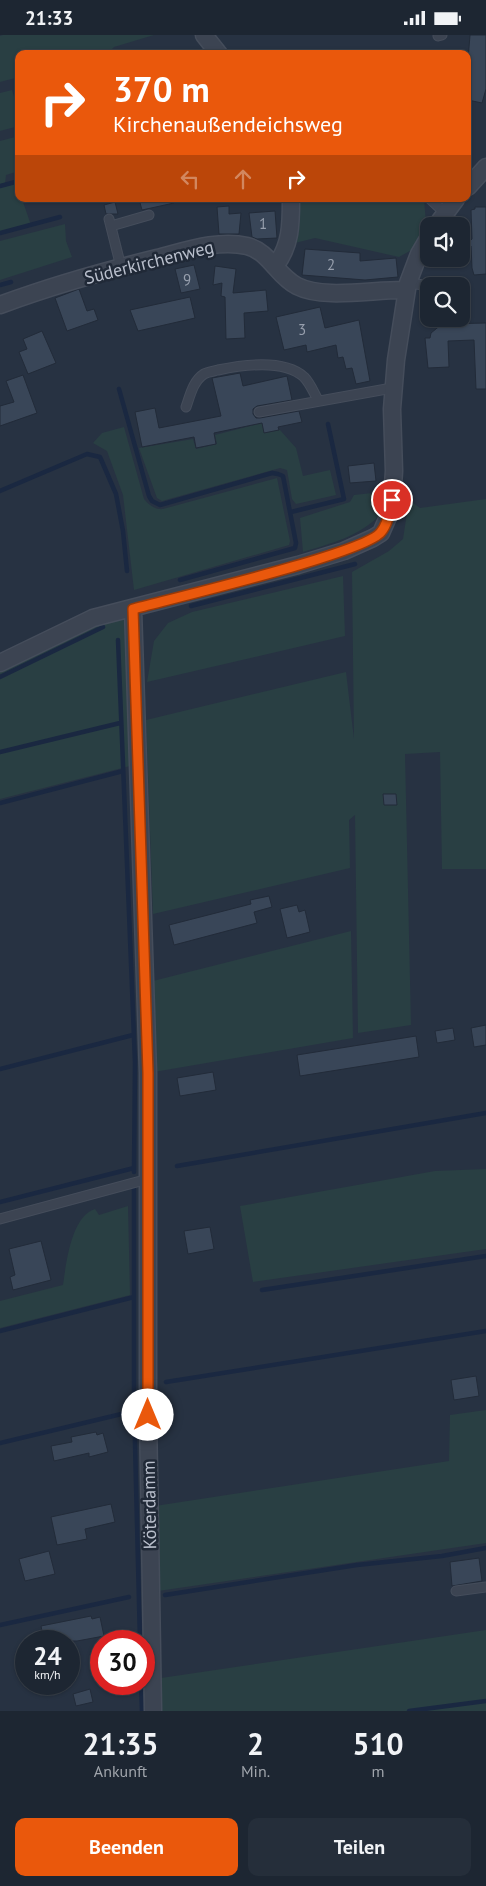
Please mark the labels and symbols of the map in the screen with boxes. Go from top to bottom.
house number: 1 [259,214,267,233]
street label: Süderkirchenweg [82,235,216,289]
house number: 2 [327,255,335,274]
house number: 9 [183,270,191,289]
house number: 3 [298,320,306,339]
pin [371,479,413,521]
position arrow [121,1388,173,1440]
street label: Köterdamm [137,1460,161,1550]
speed limit sign: 30 [90,1630,155,1695]

